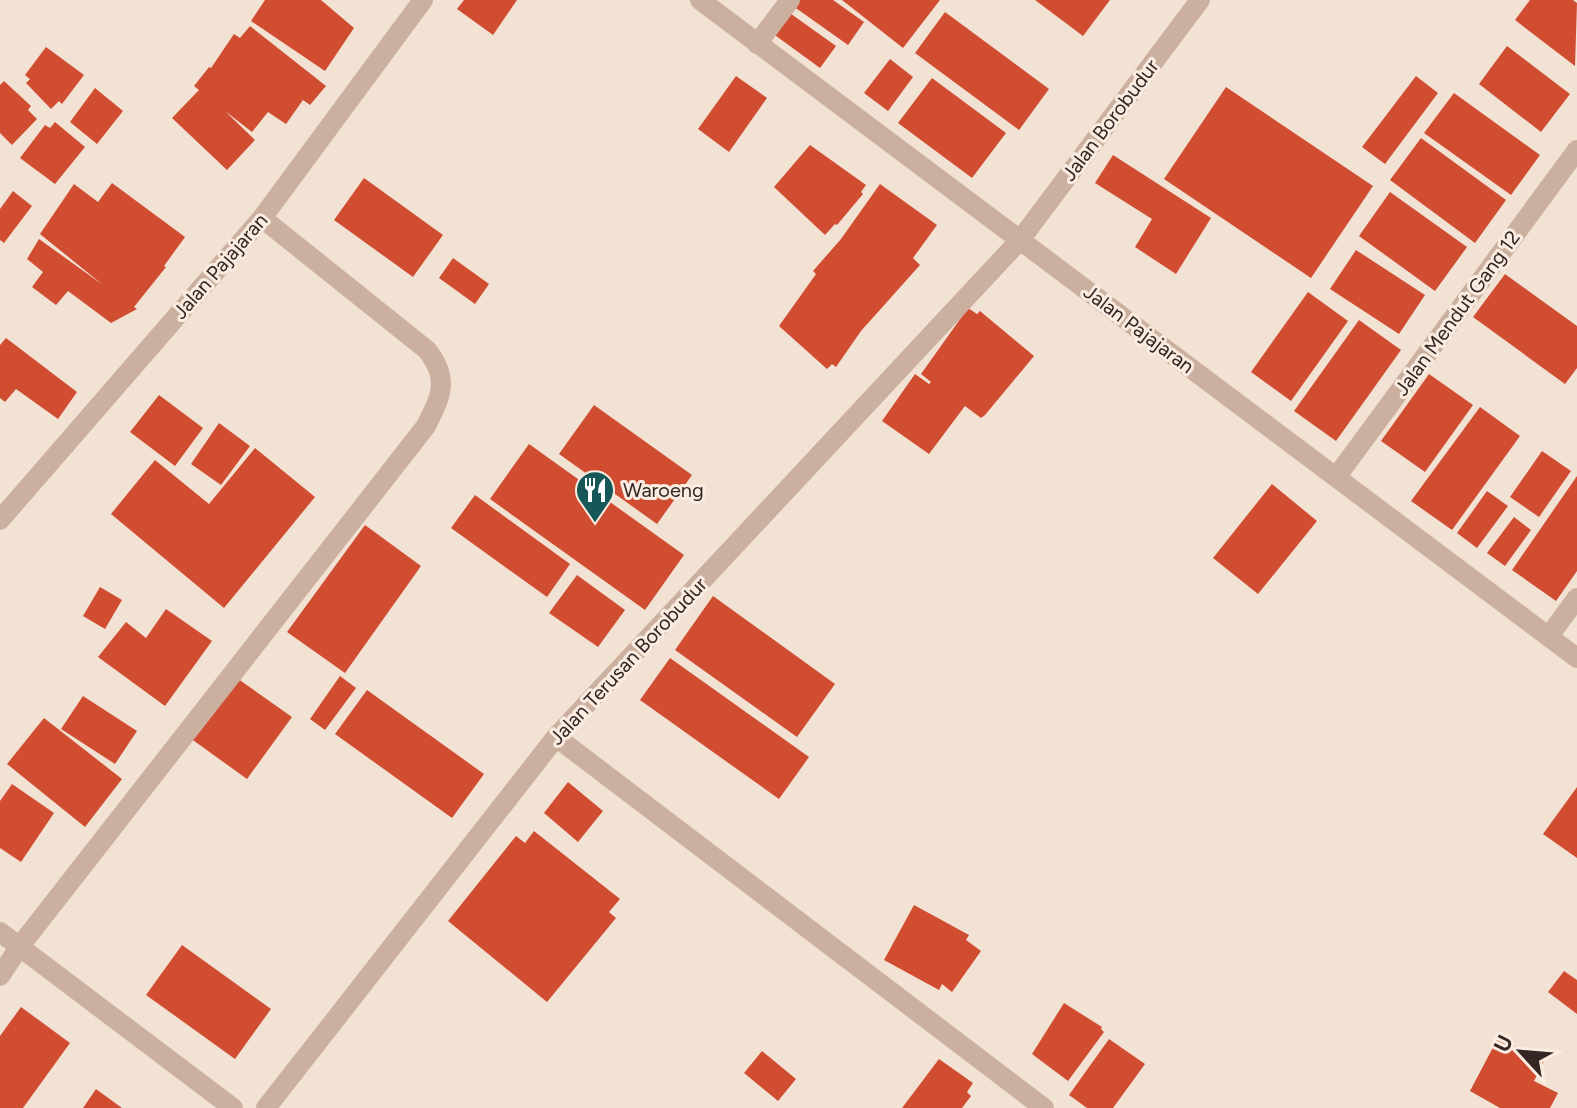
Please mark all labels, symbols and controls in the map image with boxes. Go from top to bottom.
street label: Jalan Borobudur [1057,54,1164,185]
street label: Jalan Pajajaran [168,208,272,324]
street label: Jalan Mendut Gang 12 [1389,226,1525,400]
street label: Jalan Pajajaran [1079,280,1199,378]
restaurant icon: Waroeng [574,469,616,524]
place label: Waroeng [623,478,704,502]
street label: Jalan Terusan Borobudur [544,572,712,750]
north arrow [1481,1012,1561,1092]
text: U [1488,1031,1519,1056]

